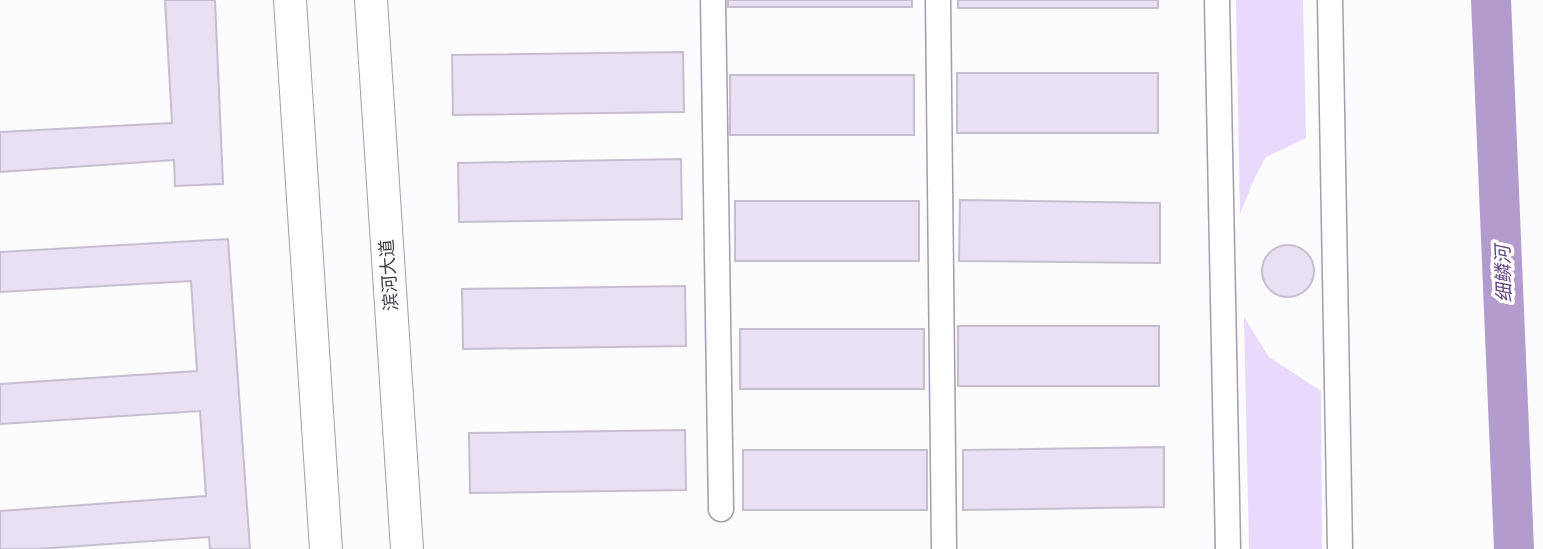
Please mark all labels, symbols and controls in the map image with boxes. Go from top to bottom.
street label: 滨河大道 [376,238,402,312]
water label: 细鳞河 [1491,241,1516,303]

